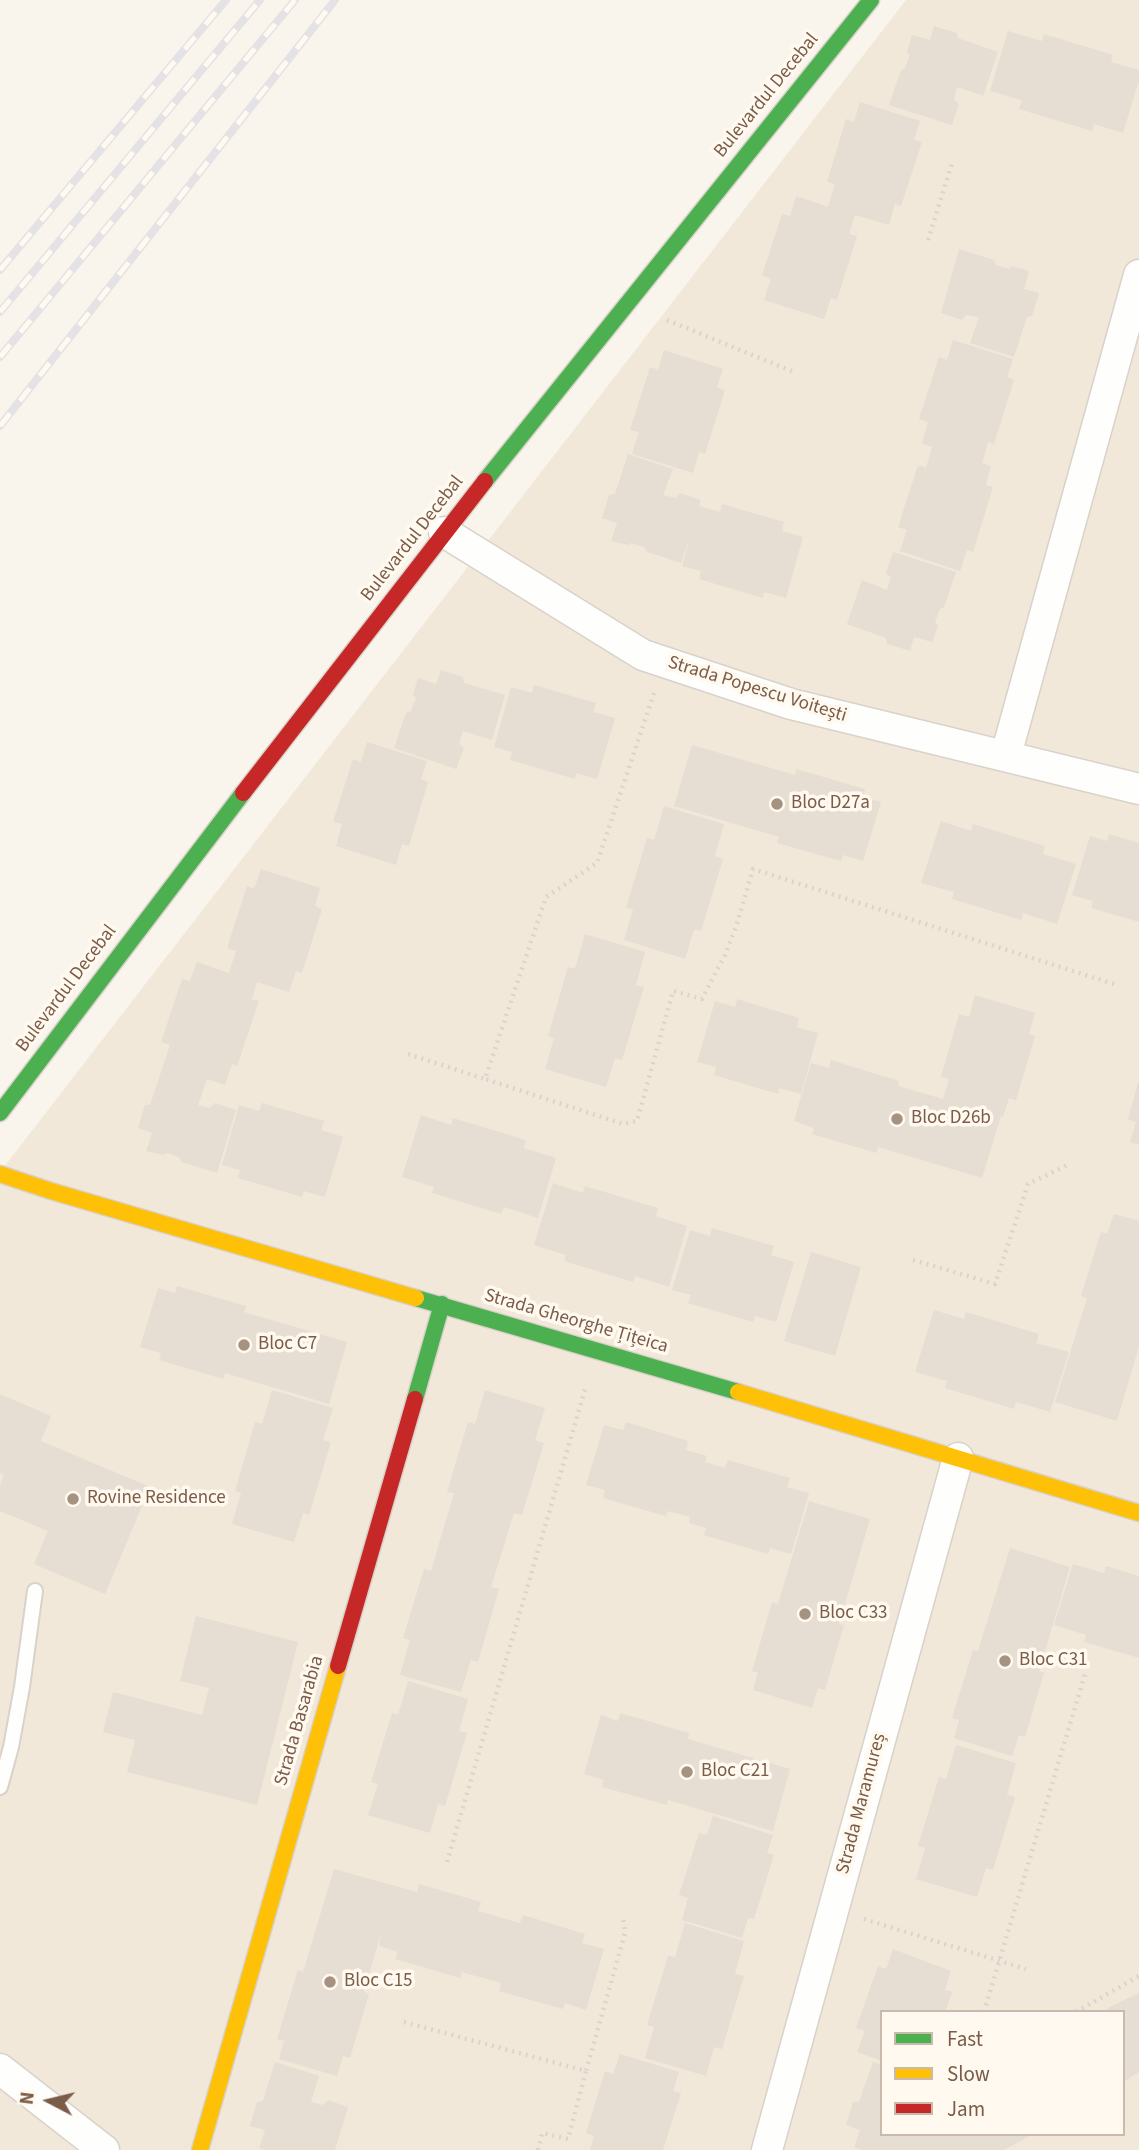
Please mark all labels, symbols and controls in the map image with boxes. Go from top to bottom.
street label: Bulevardul Decebal [710,29,824,163]
street label: Bulevardul Decebal [357,472,469,606]
street label: Strada Popescu Voitești [665,652,849,728]
place label: Bloc D27a [791,793,870,815]
marker: Bloc D27a [769,796,785,812]
street label: Bulevardul Decebal [12,921,122,1057]
place label: Bloc D26b [911,1108,991,1130]
marker: Bloc D26b [889,1111,905,1127]
street label: Strada Gheorghe Țițeica [481,1285,671,1359]
place label: Bloc C7 [258,1334,317,1356]
marker: Bloc C7 [236,1337,252,1353]
place label: Rovine Residence [87,1488,226,1510]
marker: Rovine Residence [65,1491,81,1507]
place label: Bloc C33 [819,1603,888,1625]
marker: Bloc C33 [797,1606,813,1622]
place label: Bloc C31 [1019,1650,1088,1672]
street label: Strada Basarabia [271,1653,329,1789]
marker: Bloc C31 [997,1653,1013,1669]
street label: Strada Maramureș [832,1731,892,1877]
place label: Bloc C21 [701,1761,770,1783]
marker: Bloc C21 [679,1764,695,1780]
place label: Bloc C15 [344,1971,413,1993]
marker: Bloc C15 [322,1974,338,1990]
legend [880,2010,1125,2136]
text: Fast [947,2024,983,2054]
text: Slow [947,2059,990,2089]
north arrow [14,2066,84,2136]
text: N [13,2090,42,2106]
text: Jam [947,2094,985,2124]

